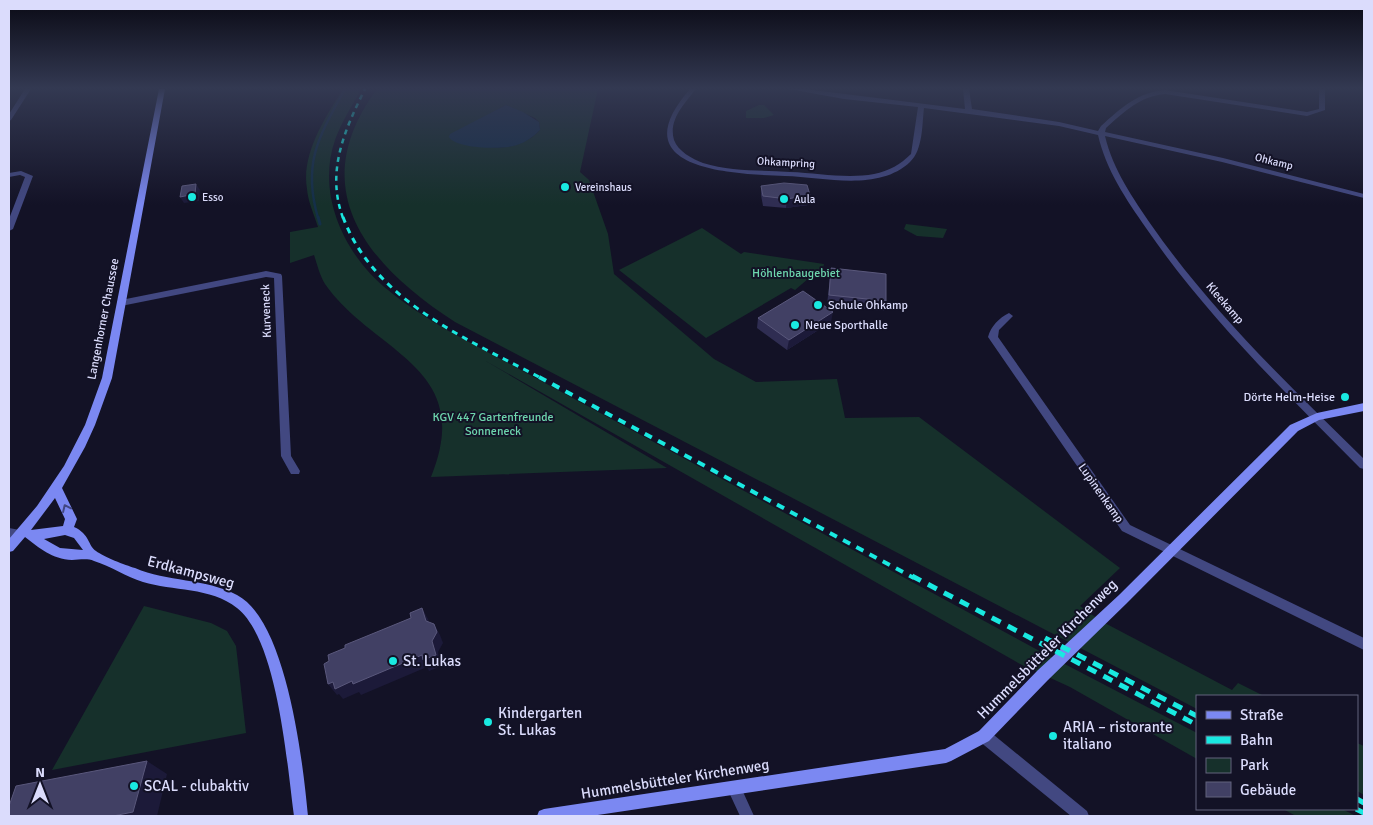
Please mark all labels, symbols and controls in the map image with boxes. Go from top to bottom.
street label: Ohkamp [1253,150,1294,173]
street label: Ohkampring [757,154,815,171]
marker: Vereinshaus [559,181,571,193]
place label: Vereinshaus [575,181,632,194]
marker: Esso [186,191,198,203]
place label: Esso [202,191,224,204]
marker: Aula [778,193,790,205]
place label: Aula [794,193,816,206]
street label: Langenhorner Chaussee [84,257,123,381]
park label: Höhlenbaugebiet [752,266,840,281]
street label: Kleekamp [1202,279,1247,327]
street label: Kurveneck [258,284,275,338]
place label: Schule Ohkamp [828,298,908,313]
marker: Schule Ohkamp [812,299,824,311]
place label: Neue Sporthalle [805,318,888,333]
marker: Neue Sporthalle [789,319,801,331]
place label: Dörte Helm-Heise [1244,390,1335,405]
marker: Dörte Helm-Heise [1339,391,1351,403]
park label: KGV 447 Gartenfreunde Sonneneck [432,410,554,439]
street label: Lupinenkamp [1075,461,1127,526]
one-way arrow [62,504,72,513]
street label: Erdkampsweg [145,552,237,592]
street label: Hummelsbütteler Kirchenweg [973,575,1121,723]
place label: St. Lukas [403,652,462,670]
marker: St. Lukas [387,655,399,667]
legend [1196,695,1358,810]
place label: Kindergarten St. Lukas [498,704,582,739]
text: Straße [1240,706,1284,724]
marker: Kindergarten St. Lukas [482,716,494,728]
place label: ARIA – ristorante italiano [1063,718,1172,753]
marker: ARIA – ristorante italiano [1047,730,1059,742]
text: Bahn [1240,731,1273,749]
street label: Hummelsbütteler Kirchenweg [580,755,770,803]
text: Park [1240,756,1269,774]
north arrow [15,760,65,810]
text: N [35,764,45,781]
place label: SCAL - clubaktiv [144,777,249,795]
marker: SCAL - clubaktiv [128,780,140,792]
text: Gebäude [1240,781,1296,799]

